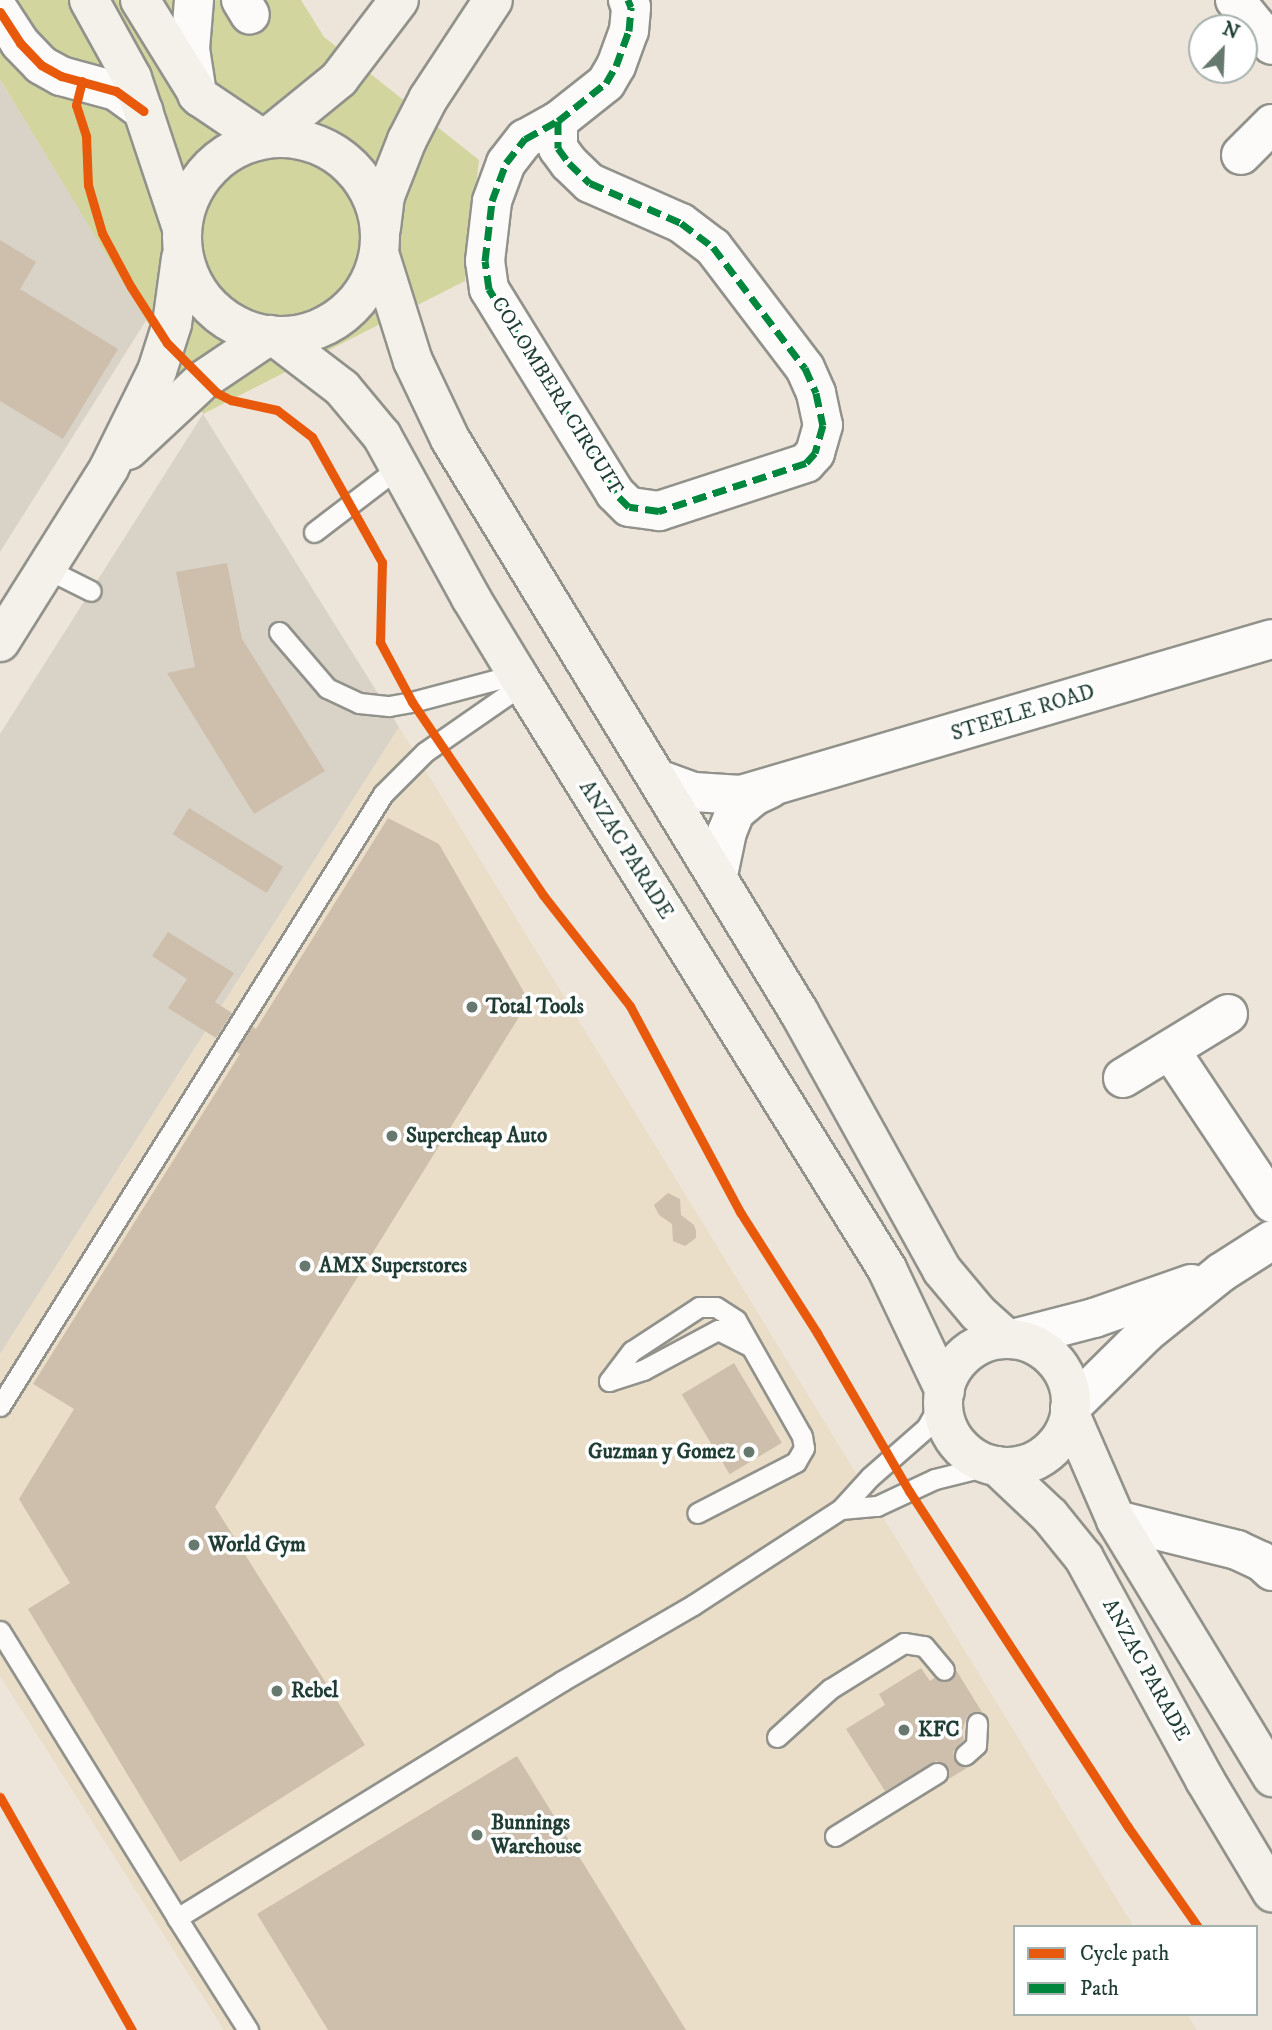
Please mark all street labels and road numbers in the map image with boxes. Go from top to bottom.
street label: COLOMBERA CIRCUIT [486,292,628,500]
street label: STEELE ROAD [948,679,1098,747]
street label: ANZAC PARADE [573,776,679,924]
street label: ANZAC PARADE [1097,1595,1195,1745]

